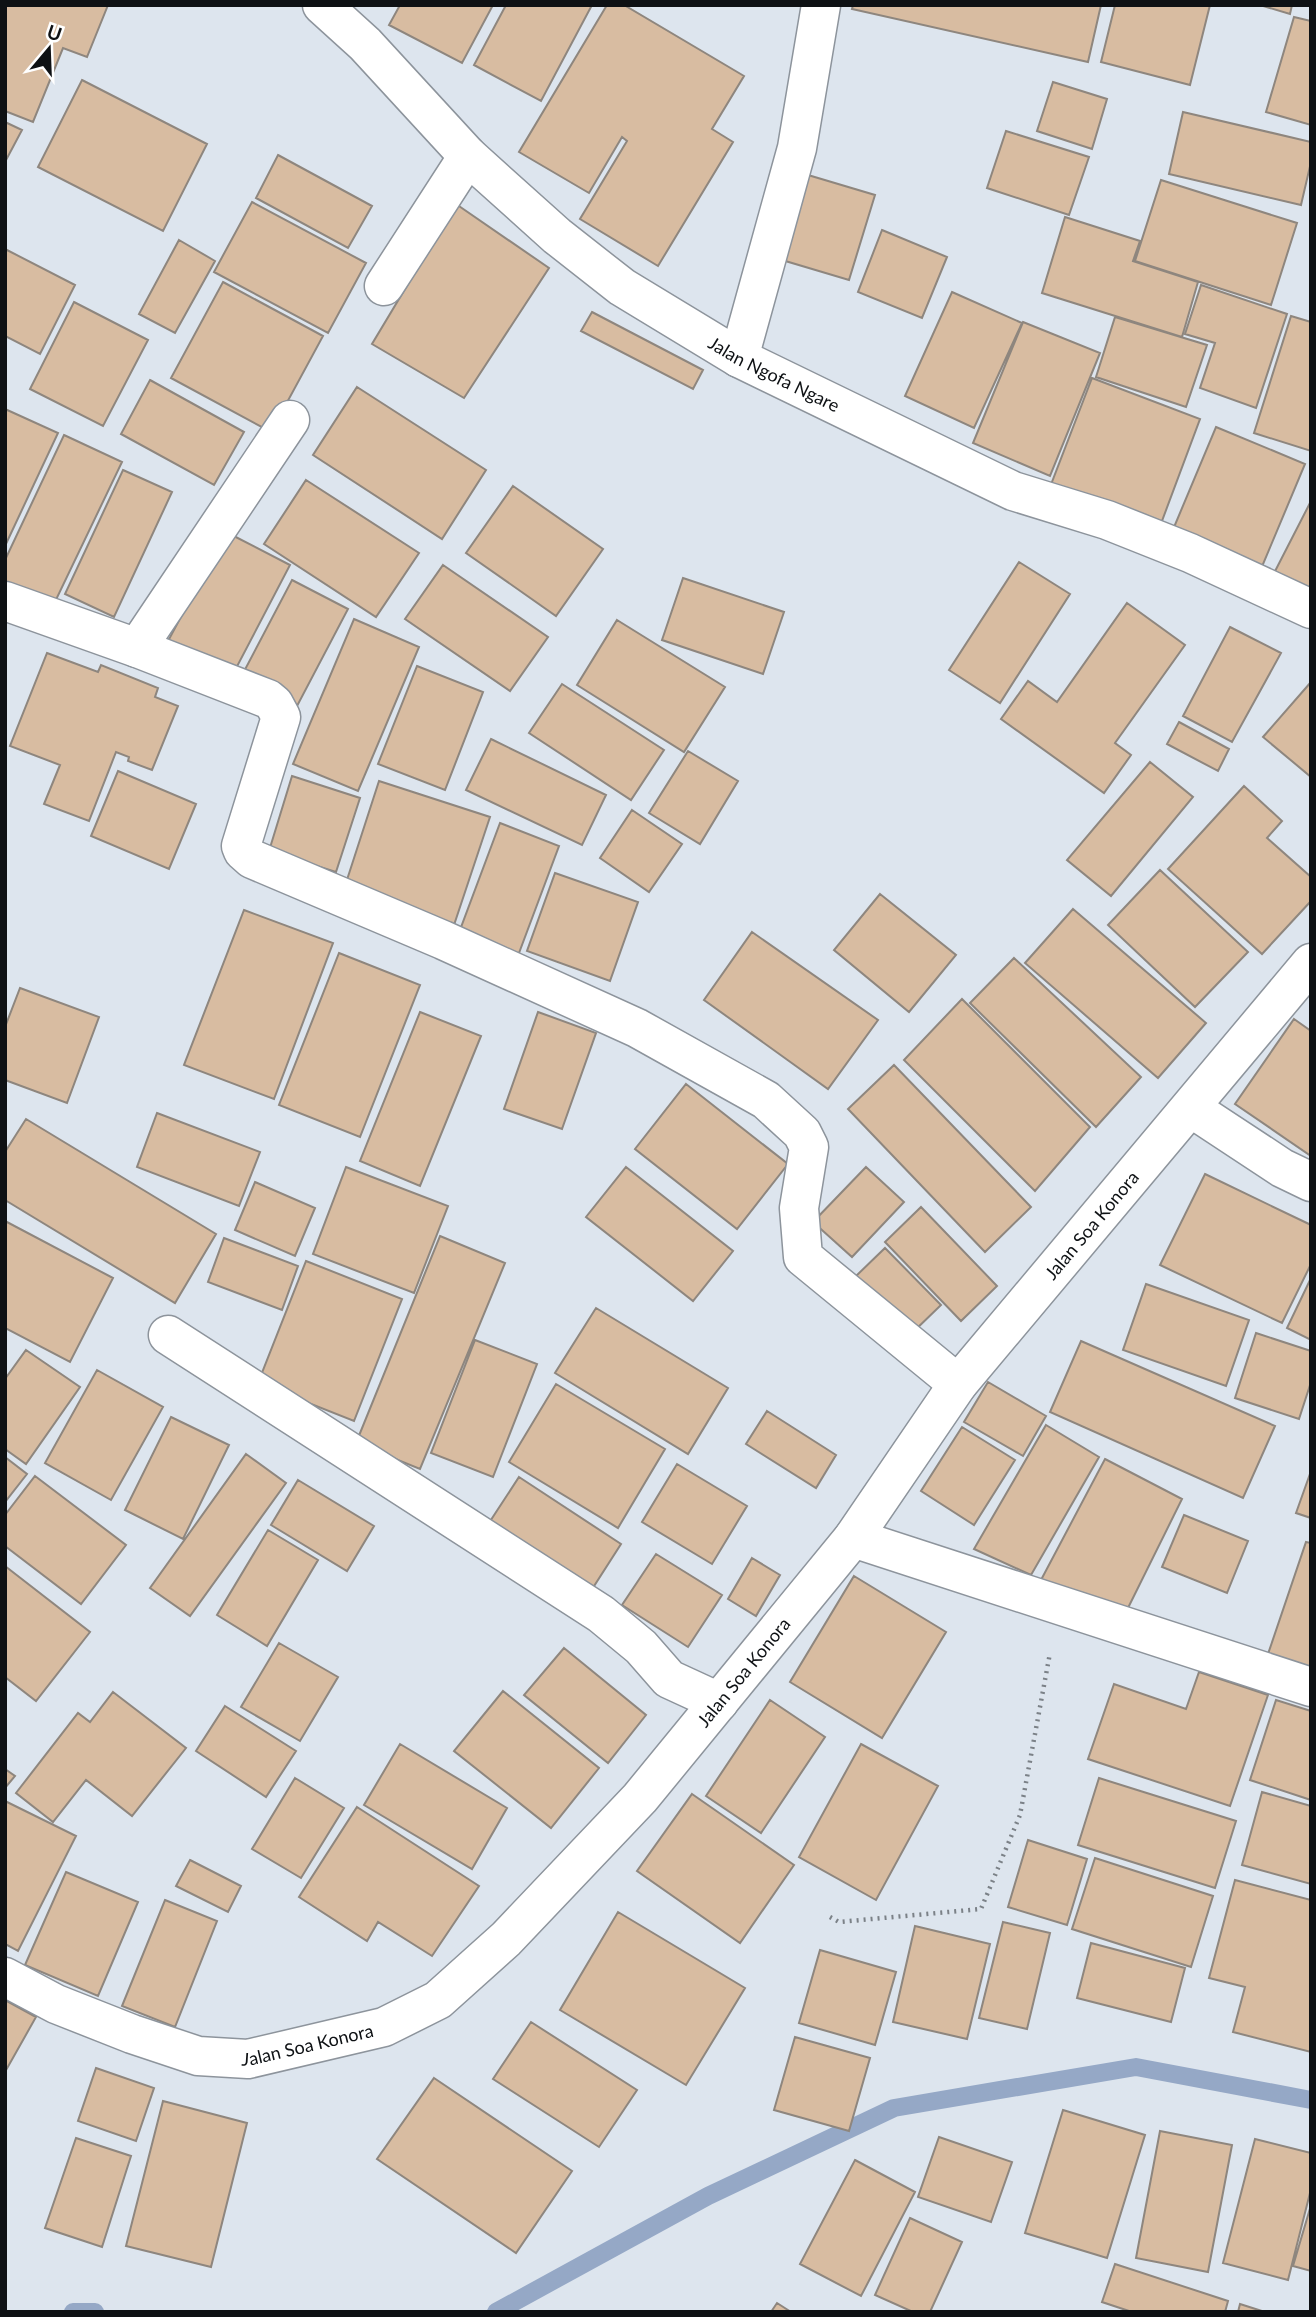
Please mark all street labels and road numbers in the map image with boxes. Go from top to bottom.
street label: Jalan Ngofa Ngare [705,331,843,416]
street label: Jalan Soa Konora [1040,1166,1143,1284]
street label: Jalan Soa Konora [692,1613,794,1731]
street label: Jalan Soa Konora [241,2019,375,2070]

